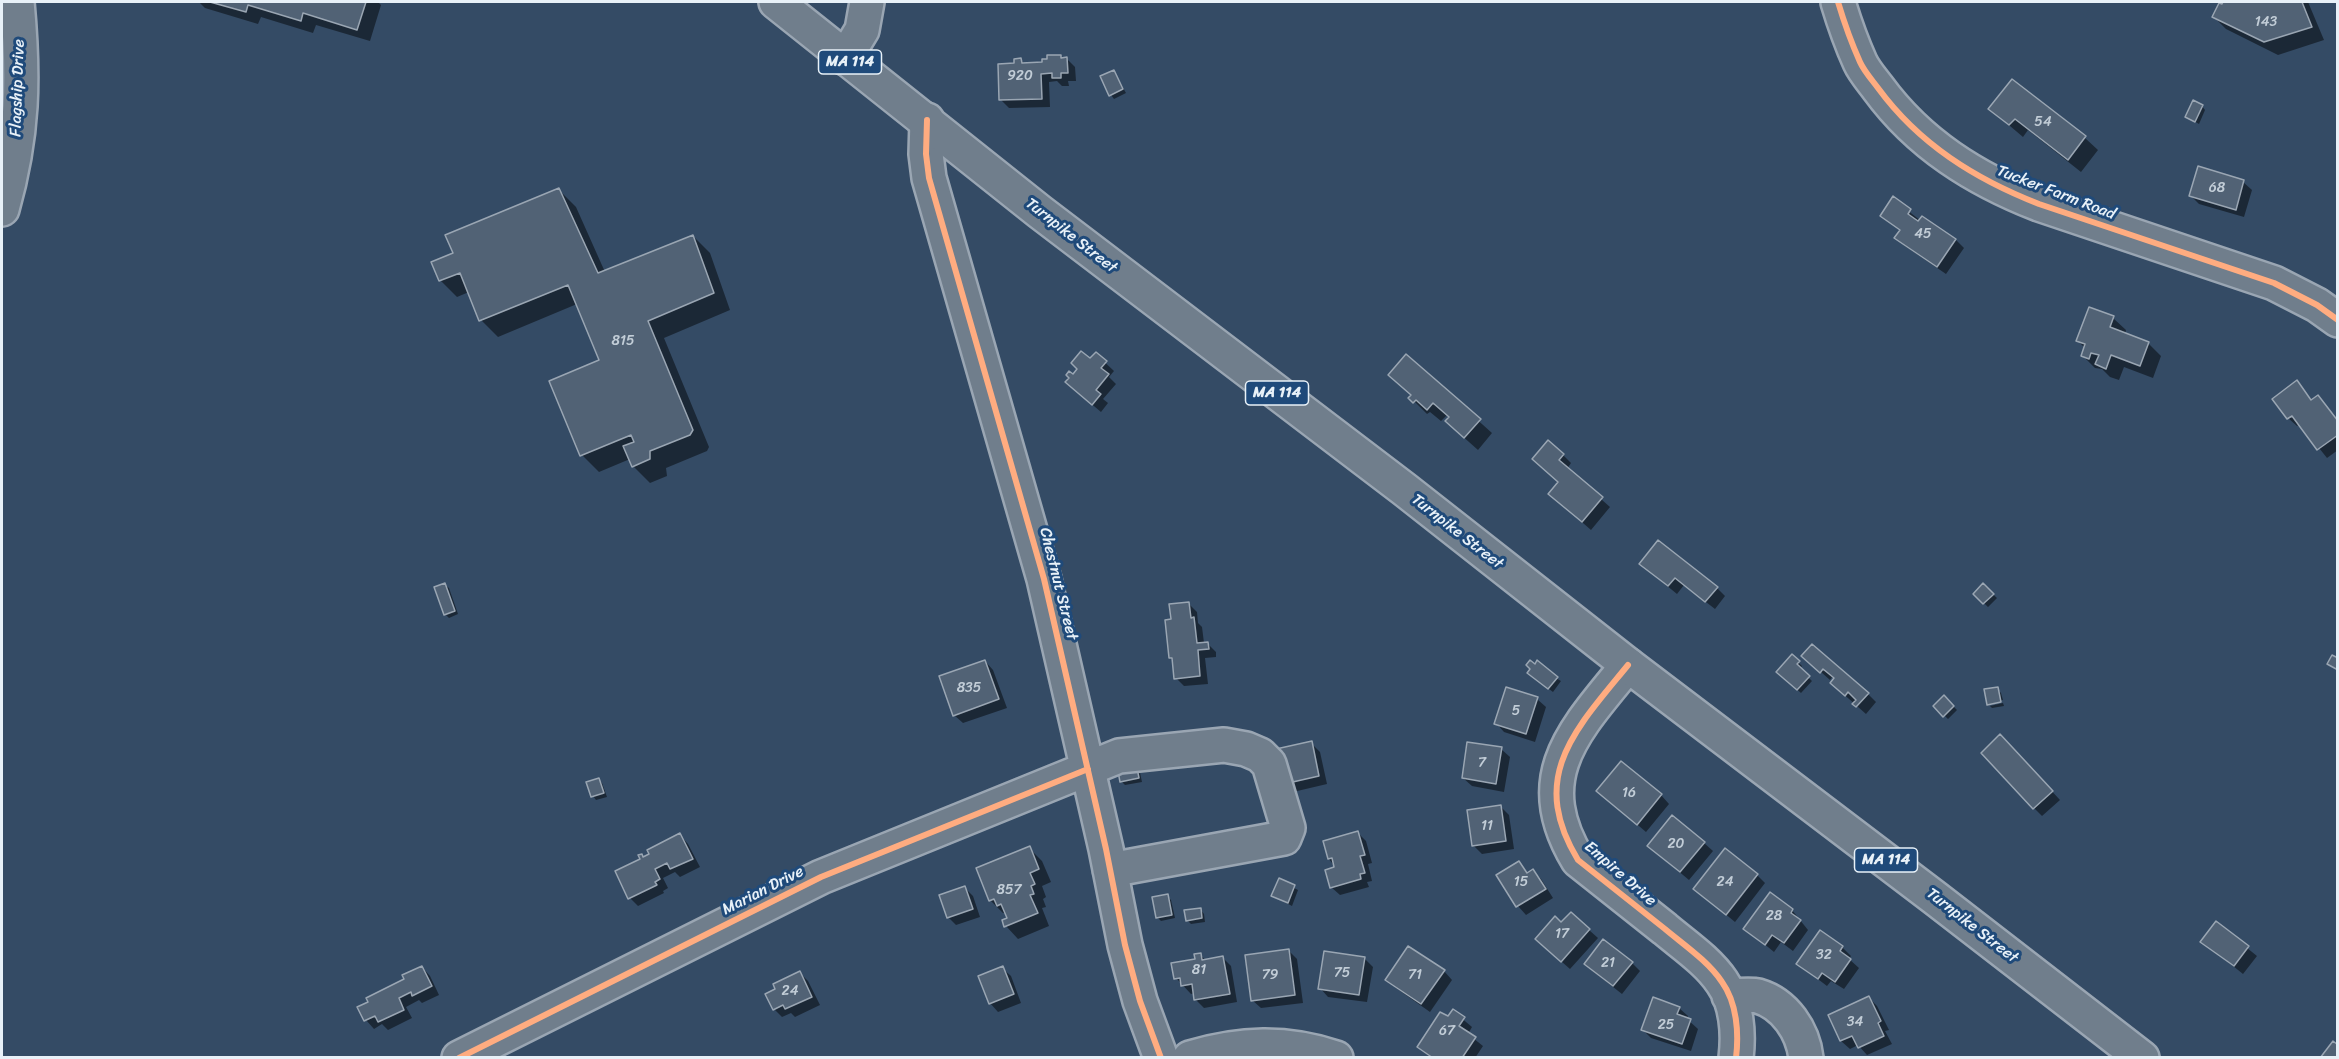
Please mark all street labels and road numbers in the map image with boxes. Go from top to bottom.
street label: Flagship Drive [7,39,29,137]
road number: MA 114 [818,50,882,74]
street label: Tucker Farm Road [1994,162,2118,224]
street label: Turnpike Street [1021,194,1121,278]
road number: MA 114 [1246,381,1308,405]
street label: Turnpike Street [1407,490,1507,574]
street label: Chestnut Street [1035,526,1081,642]
street label: Empire Drive [1580,837,1660,911]
road number: MA 114 [1854,848,1918,872]
street label: Marian Drive [719,862,807,920]
street label: Turnpike Street [1922,884,2022,968]

